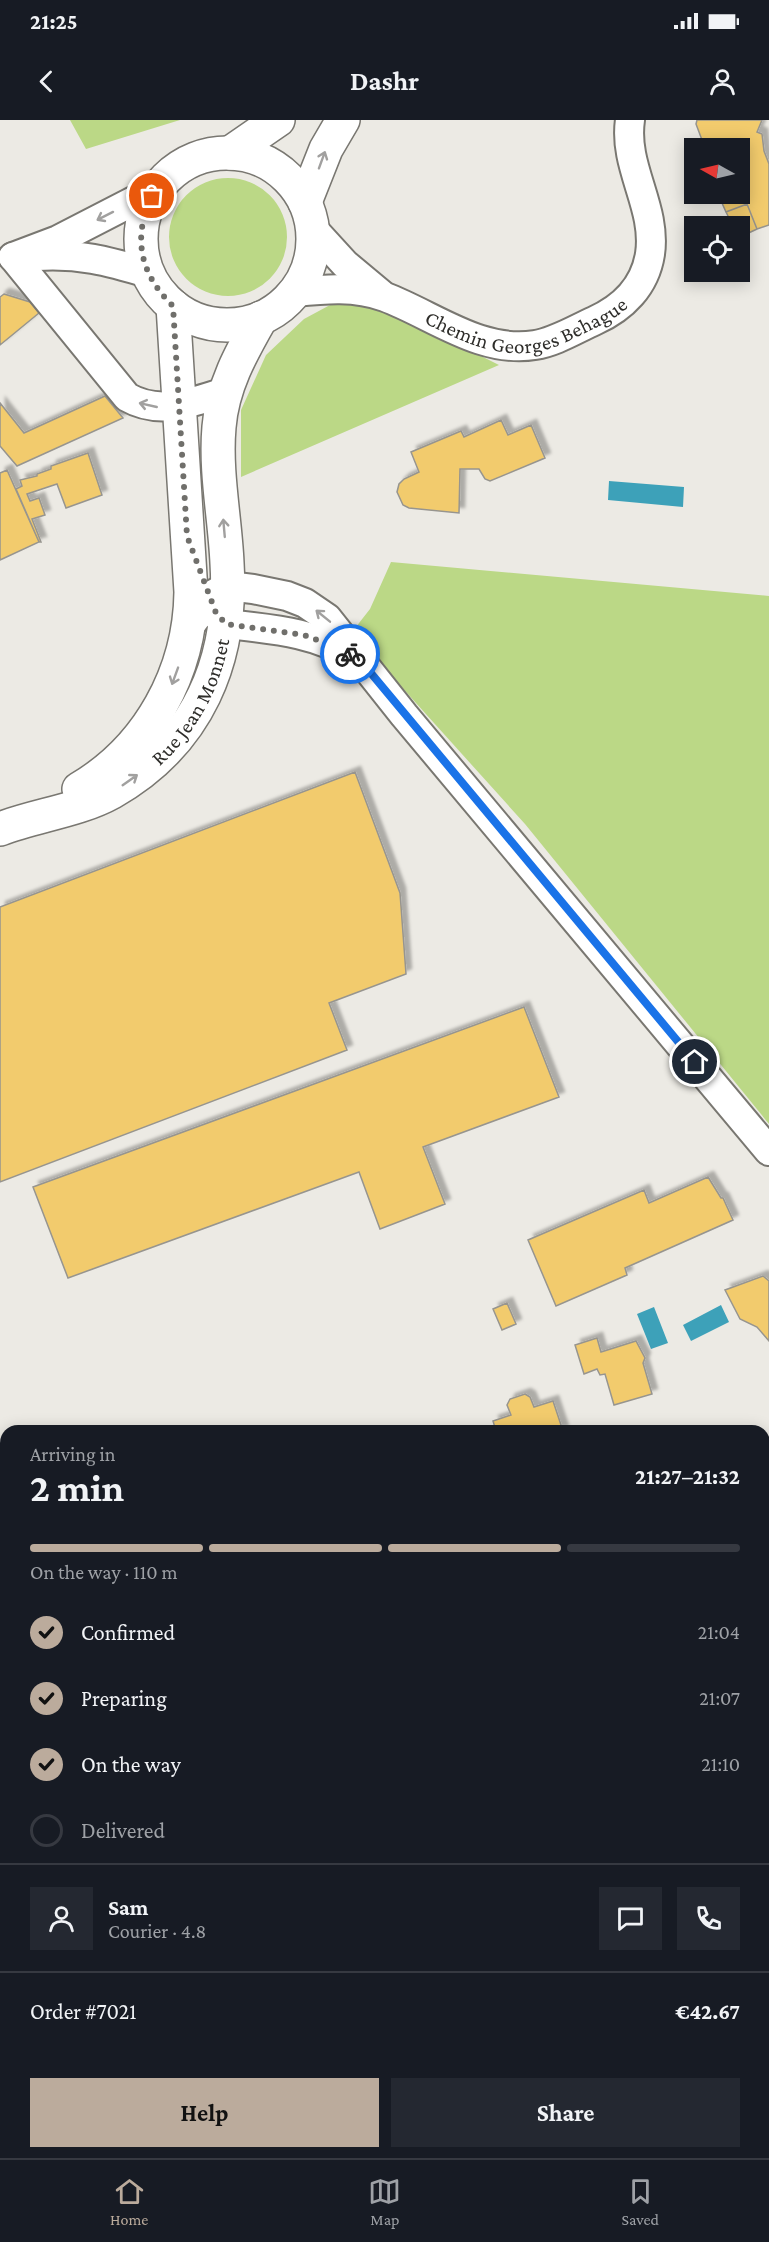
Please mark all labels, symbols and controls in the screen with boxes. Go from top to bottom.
text: 21:25 [30,9,78,34]
icon: back [30,65,63,98]
icon: person [706,65,739,98]
text: Dashr [350,66,419,96]
north arrow [684,138,750,204]
map controls [684,138,750,282]
one-way arrow [317,151,328,170]
pin [126,170,177,221]
icon: bag [135,179,168,212]
one-way arrow [96,210,114,222]
button: locate [684,216,750,282]
street label: Chemin Georges Behague [421,292,632,358]
one-way arrow [139,399,158,411]
one-way arrow [219,519,230,538]
one-way arrow [315,609,331,622]
courier [320,624,380,684]
street label: Rue Jean Monnet [146,635,235,770]
icon: bike [334,638,367,671]
one-way arrow [169,666,180,685]
one-way arrow [121,774,137,786]
pin [669,1036,720,1087]
icon: home [678,1045,711,1078]
text: Arriving in [30,1443,115,1465]
text: 21:27–21:32 [635,1464,740,1489]
text: 2 min [30,1466,124,1509]
text: On the way · 110 m [30,1561,177,1583]
icon: check [30,1616,63,1649]
text: Confirmed [81,1620,175,1645]
text: 21:04 [698,1621,740,1643]
icon: check [30,1682,63,1715]
text: Preparing [81,1686,167,1711]
text: 21:07 [699,1687,740,1709]
icon: check [30,1748,63,1781]
text: On the way [81,1752,181,1777]
text: 21:10 [701,1753,740,1775]
text: Delivered [81,1818,165,1843]
button: person [30,1887,93,1950]
button: chat [599,1887,662,1950]
button: phone [677,1887,740,1950]
text: Sam [108,1895,148,1920]
text: Courier · 4.8 [108,1920,206,1942]
text: Order #7021 [30,1999,136,2024]
text: €42.67 [675,1999,740,2024]
button: Help [30,2078,379,2147]
button: Share [391,2078,740,2147]
tab: Home [110,2175,148,2228]
tab: Map [368,2175,401,2228]
tab: Saved [621,2175,659,2228]

